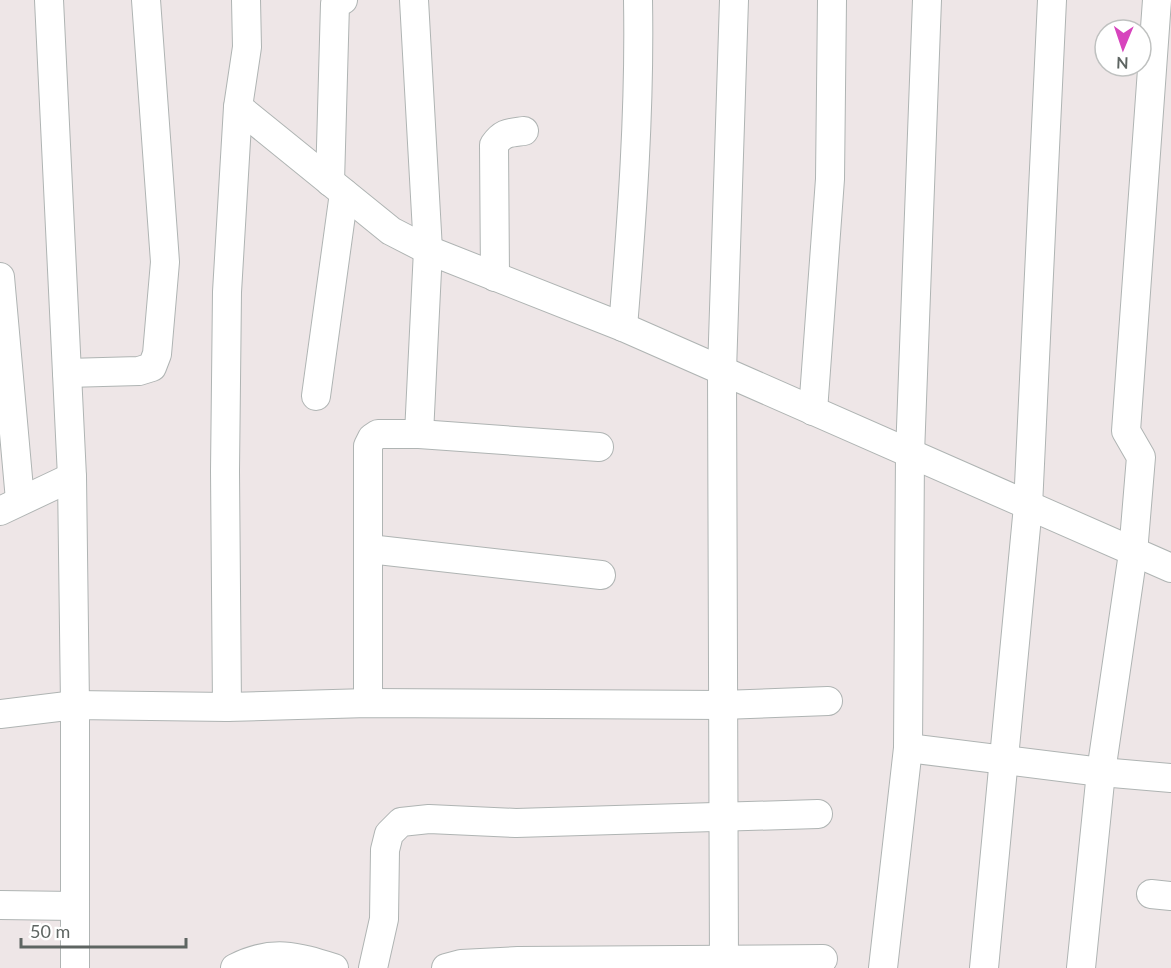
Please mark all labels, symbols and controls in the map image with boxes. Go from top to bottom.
north arrow [1093,18,1153,78]
text: N [1116,54,1129,73]
scale bar [21,911,186,949]
text: 50 m [30,920,70,942]

